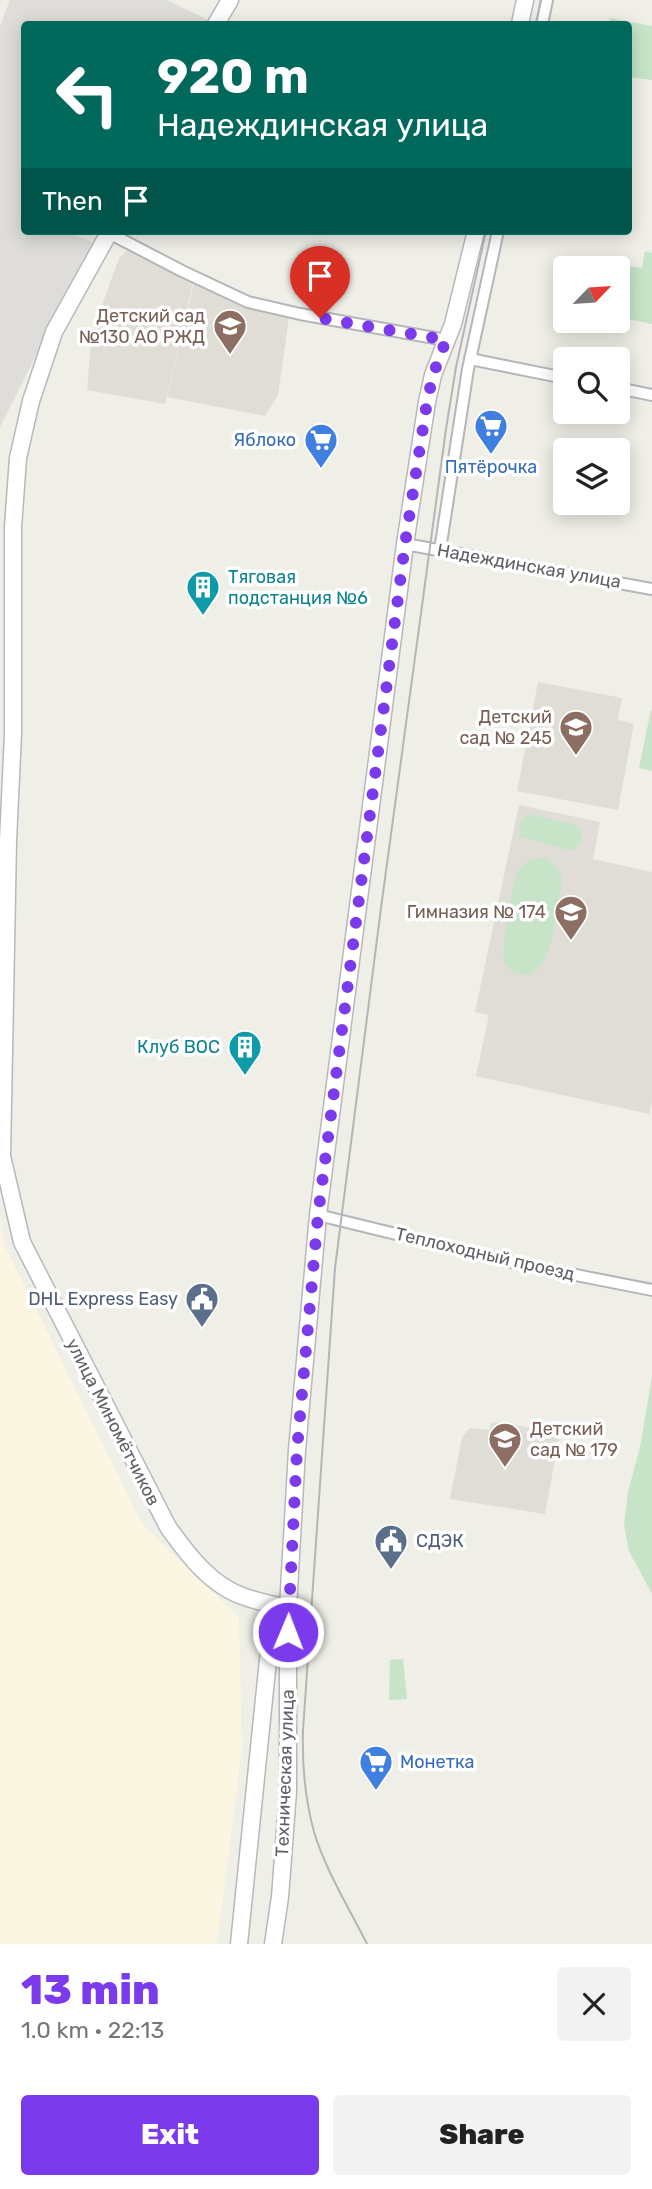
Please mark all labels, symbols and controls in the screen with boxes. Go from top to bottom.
text: 920 m [157,47,309,105]
icon: left [42,49,133,140]
text: Надеждинская улица [157,106,488,144]
icon: arrive [117,182,155,220]
text: Then [42,186,103,217]
pin [290,246,350,318]
north arrow [553,256,630,332]
map controls [553,256,630,515]
icon: arrive [301,257,339,295]
place label: Детский сад №130 АО РЖД [79,305,205,348]
school or university icon: Детский сад №130 АО РЖД [211,307,249,356]
button: search [553,347,630,424]
supermarket icon: Пятёрочка [472,407,510,456]
supermarket icon: Яблоко [302,421,340,470]
place label: Яблоко [233,429,296,451]
button: layers [553,438,630,515]
place label: Пятёрочка [445,456,537,478]
street label: Надеждинская улица [435,539,623,593]
place label: Тяговая подстанция №6 [228,566,368,609]
building icon: Тяговая подстанция №6 [184,568,222,617]
place label: Детский сад № 245 [459,706,552,749]
school or university icon: Детский сад № 245 [557,708,595,757]
school or university icon: Гимназия № 174 [552,893,590,942]
place label: Гимназия № 174 [407,901,546,923]
building icon: Клуб ВОС [226,1028,264,1077]
place label: Клуб ВОС [137,1036,220,1058]
street label: Теплоходный проезд [393,1223,577,1285]
public building icon: DHL Express Easy [183,1280,221,1329]
place label: DHL Express Easy [28,1288,178,1310]
street label: улица Миномётчиков [61,1335,165,1509]
place label: Детский сад № 179 [530,1418,618,1461]
school or university icon: Детский сад № 179 [486,1420,524,1469]
public building icon: СДЭК [372,1522,410,1571]
place label: СДЭК [416,1530,464,1552]
position arrow [251,1595,325,1669]
street label: Техническая улица [271,1689,299,1857]
supermarket icon: Монетка [357,1743,395,1792]
place label: Монетка [400,1751,474,1773]
text: 13 min [21,1965,160,2015]
button: close [557,1967,631,2041]
text: 1.0 km · 22:13 [21,2016,164,2044]
button: Exit [21,2095,319,2175]
button: Share [333,2095,631,2175]

